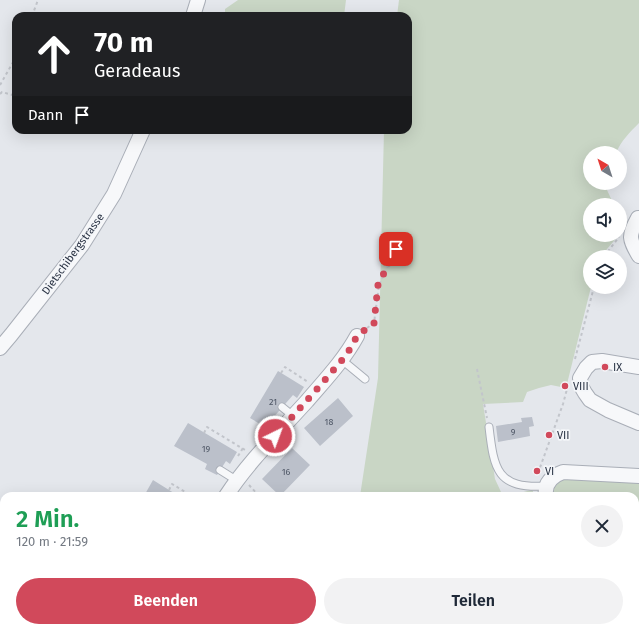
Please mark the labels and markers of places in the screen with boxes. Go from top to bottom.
pin [379,232,413,266]
place label: IX [613,361,622,374]
marker: IX [600,362,610,372]
place label: VIII [573,380,589,393]
marker: VIII [560,381,570,391]
place label: VII [557,429,570,442]
marker: VII [544,430,554,440]
place label: VI [545,465,554,478]
marker: VI [532,466,542,476]

